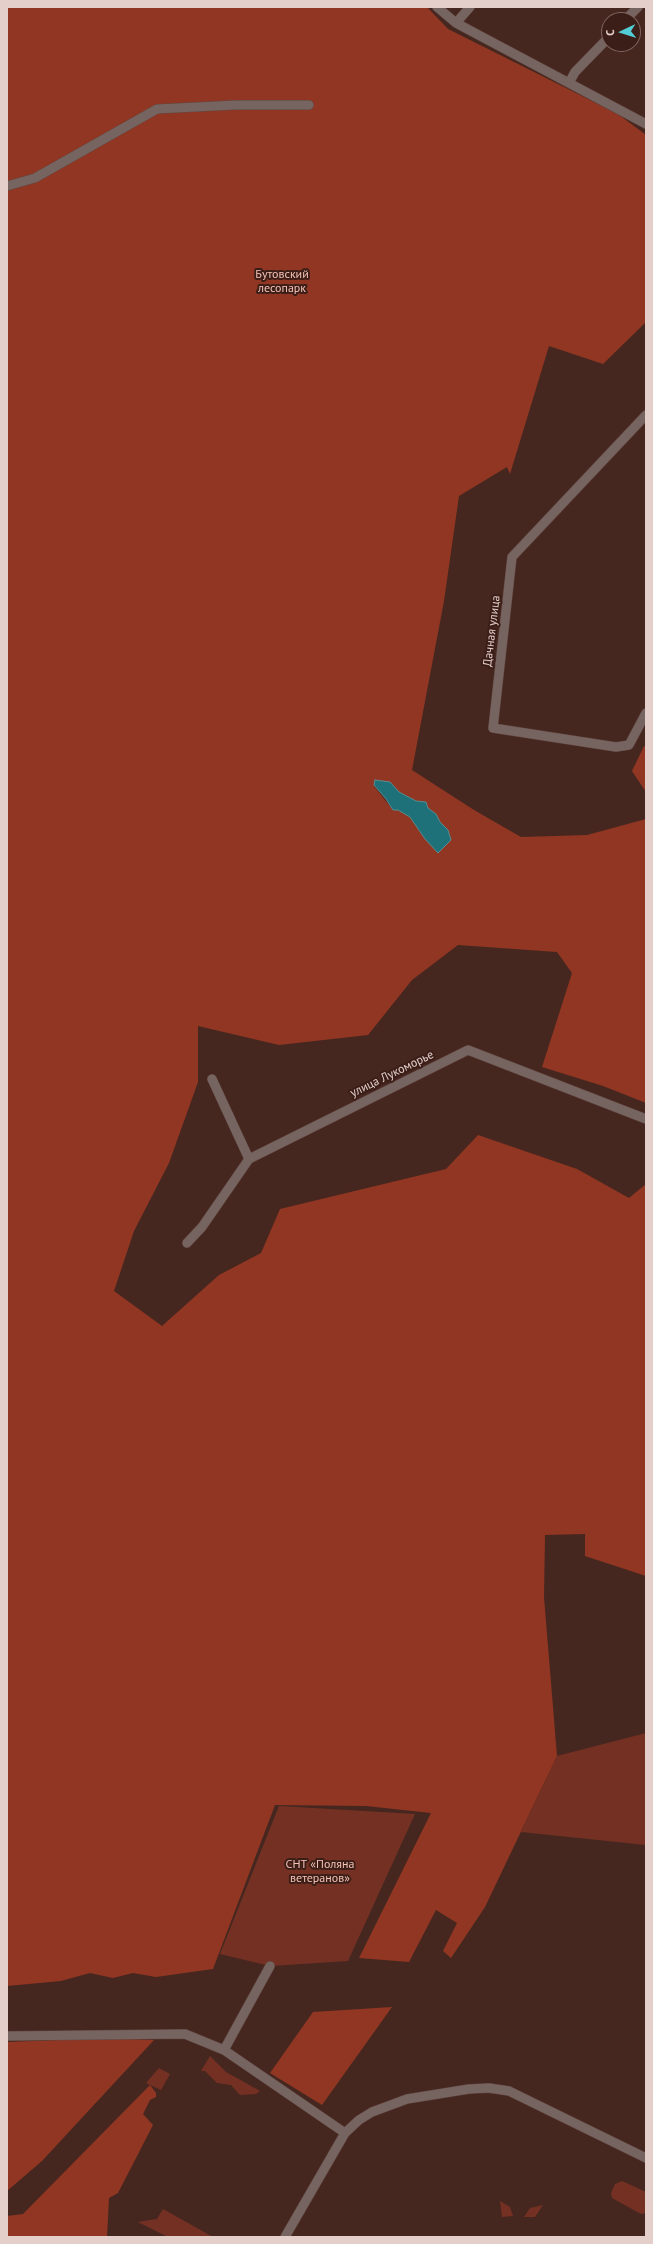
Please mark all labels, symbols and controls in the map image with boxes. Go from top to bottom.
north arrow [601,12,641,52]
text: С [603,29,617,36]
park label: Бутовский лесопарк [255,268,309,296]
street label: Дачная улица [480,595,504,667]
street label: улица Лукоморье [348,1048,436,1100]
park label: СНТ «Поляна ветеранов» [286,1858,354,1886]

